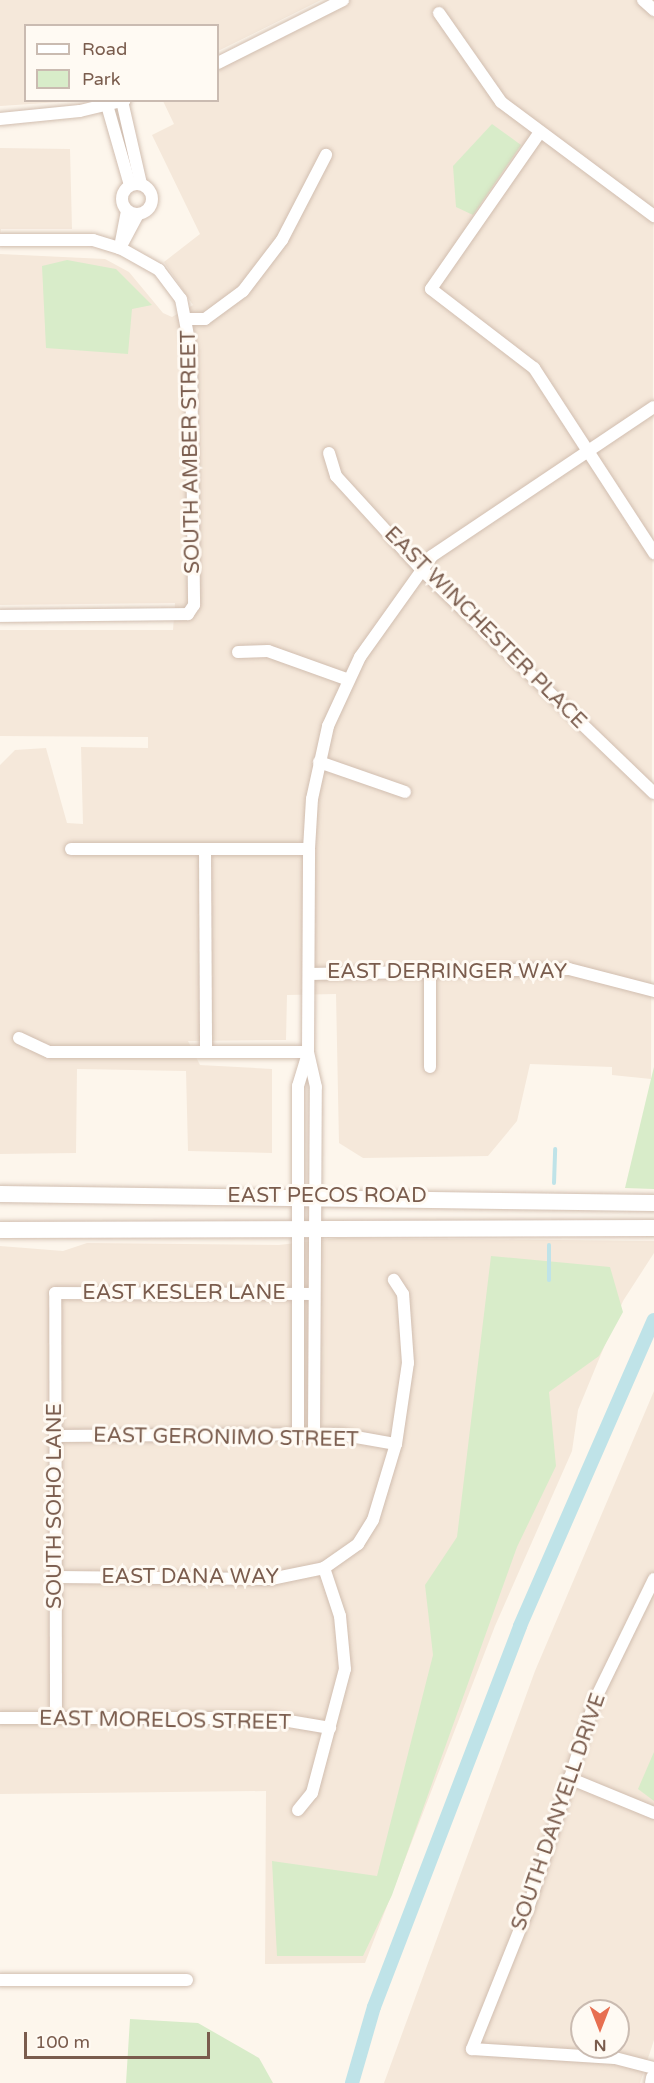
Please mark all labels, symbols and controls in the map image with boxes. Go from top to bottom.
legend [24,24,219,102]
text: Road [82,38,127,60]
text: Park [82,68,120,90]
street label: SOUTH AMBER STREET [176,330,206,574]
street label: EAST WINCHESTER PLACE [379,522,591,734]
street label: EAST DERRINGER WAY [327,959,567,985]
street label: EAST PECOS ROAD [227,1183,427,1209]
street label: EAST KESLER LANE [82,1280,286,1306]
street label: SOUTH SOHO LANE [42,1403,68,1609]
street label: EAST GERONIMO STREET [93,1423,359,1453]
street label: EAST DANA WAY [101,1564,279,1590]
street label: SOUTH DANYELL DRIVE [507,1690,611,1934]
street label: EAST MORELOS STREET [39,1706,291,1736]
north arrow [570,1999,630,2059]
scale bar [27,2020,213,2058]
text: 100 m [35,2031,90,2053]
text: N [594,2035,606,2055]

